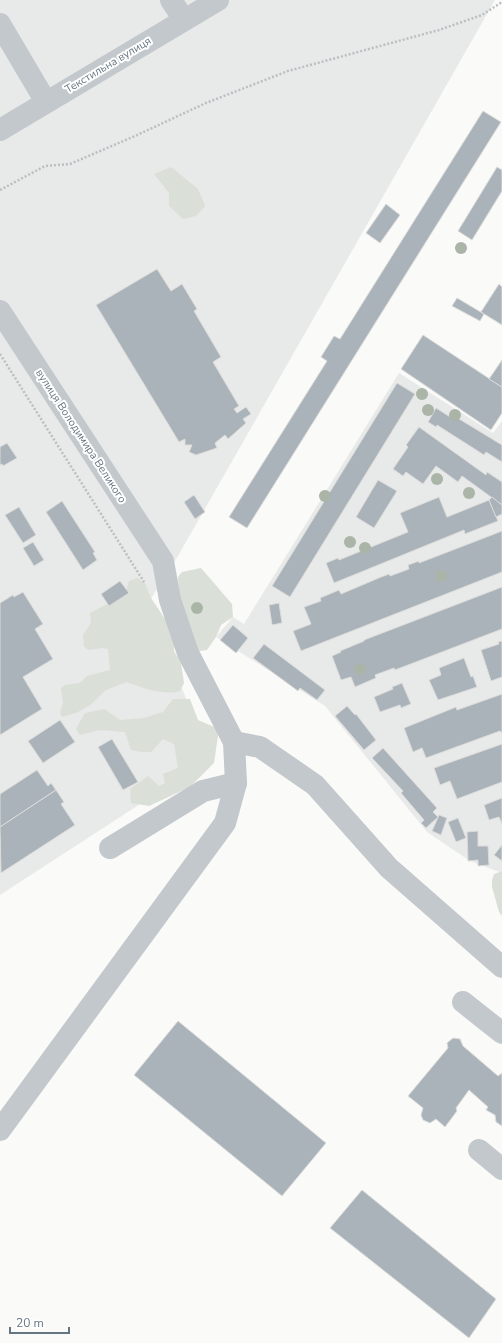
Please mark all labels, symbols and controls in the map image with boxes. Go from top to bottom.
street label: Текстильна вулиця [62,33,154,97]
street label: вулиця Володимира Великого [32,366,130,506]
scale bar [10,1309,69,1335]
text: 20 m [16,1315,44,1331]

